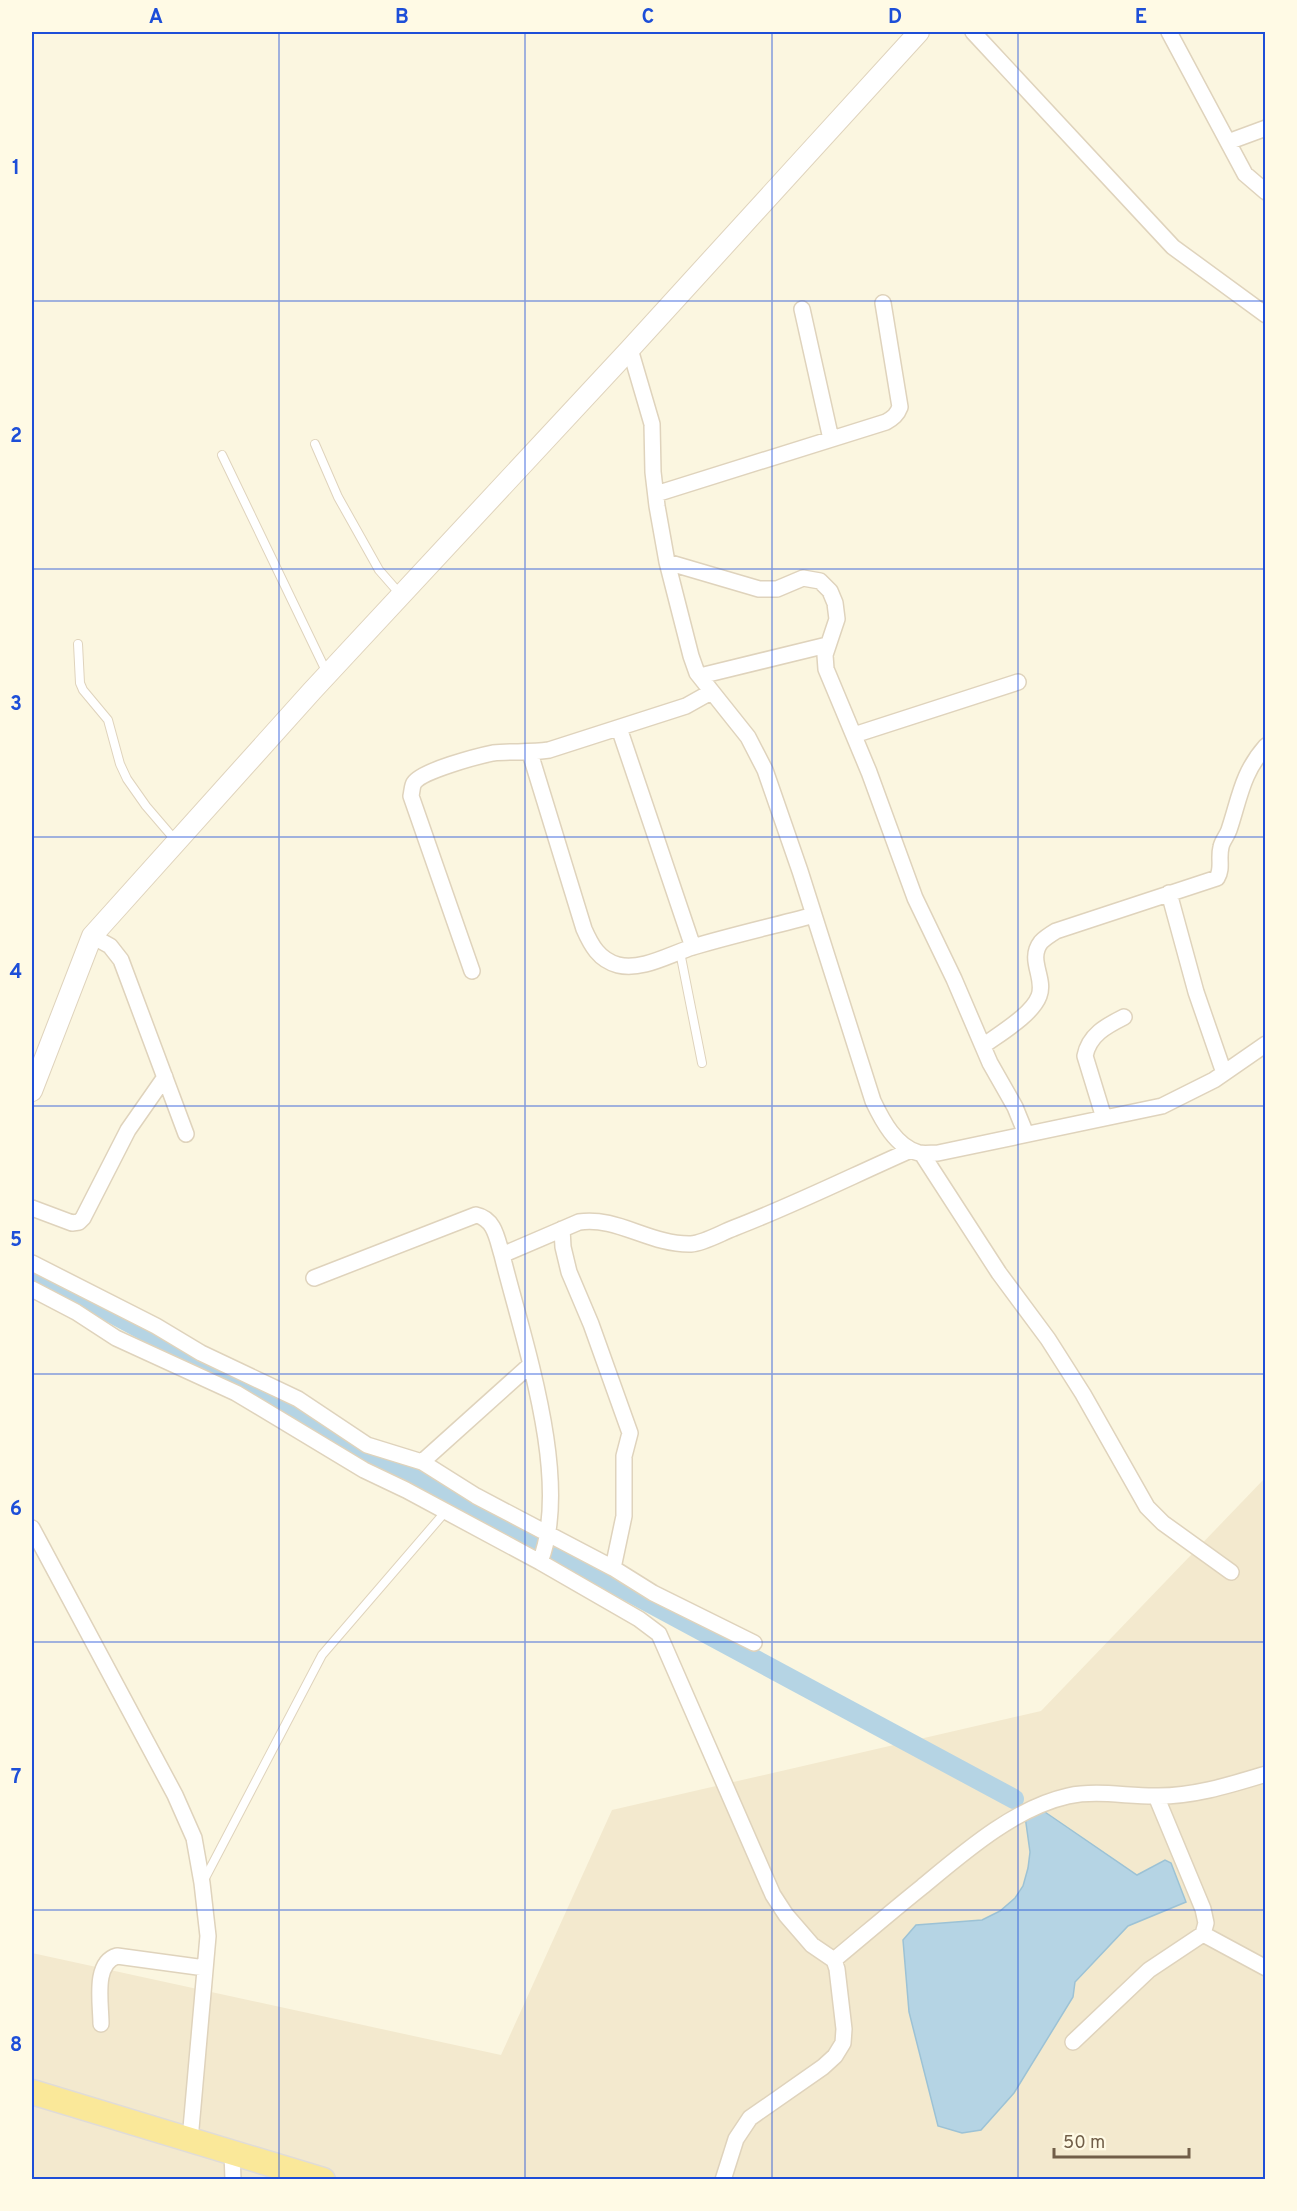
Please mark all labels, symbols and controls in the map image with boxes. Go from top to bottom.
text: A [149,5,163,31]
text: B [395,5,409,31]
text: C [642,5,654,31]
text: D [888,5,902,31]
text: E [1135,5,1147,31]
text: 1 [12,156,20,182]
text: 2 [10,424,22,450]
text: 3 [10,692,22,718]
text: 4 [10,960,22,986]
text: 5 [10,1228,22,1254]
text: 6 [10,1497,22,1523]
text: 7 [11,1765,21,1791]
text: 8 [10,2033,22,2059]
scale bar [1054,2121,1189,2159]
text: 50 m [1063,2132,1105,2155]

